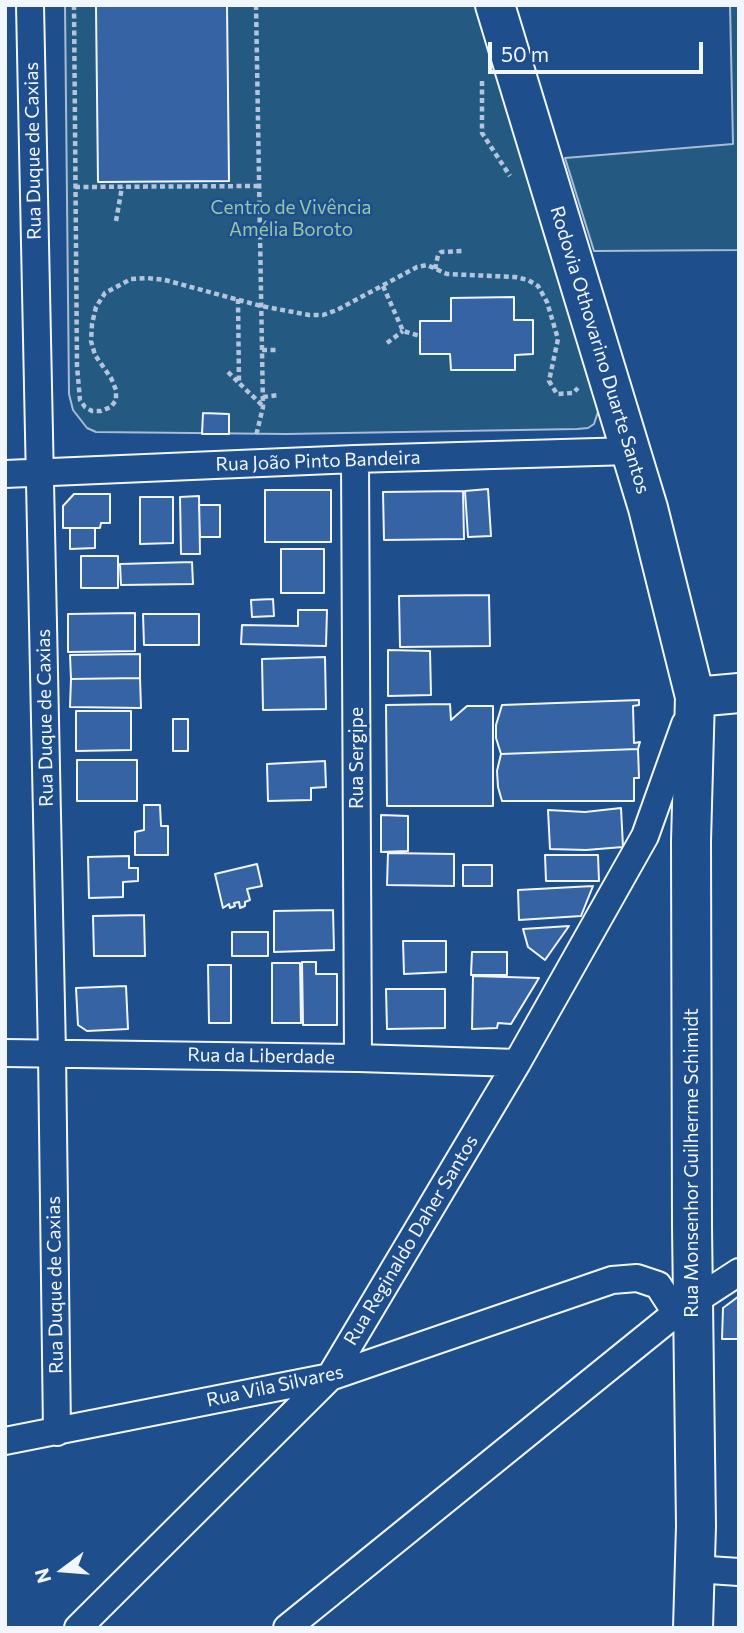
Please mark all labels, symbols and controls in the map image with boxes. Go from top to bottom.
scale bar [492,28,707,72]
text: 50 m [501,41,549,66]
street label: Rua Duque de Caxias [20,62,46,240]
park label: Centro de Vivência Amélia Boroto [210,197,372,241]
street label: Rodovia Othovarino Duarte Santos [545,203,655,497]
street label: Rua João Pinto Bandeira [215,446,421,476]
street label: Rua Duque de Caxias [32,629,58,807]
street label: Rua Sergipe [346,707,368,809]
street label: Rua Monsenhor Guilherme Schimidt [681,1008,703,1318]
street label: Rua da Liberdade [187,1043,335,1069]
street label: Rua Reginaldo Daher Santos [339,1131,483,1349]
street label: Rua Duque de Caxias [42,1196,68,1374]
street label: Rua Vila Silvares [204,1360,346,1412]
north arrow [28,1535,98,1605]
text: N [29,1566,55,1586]

